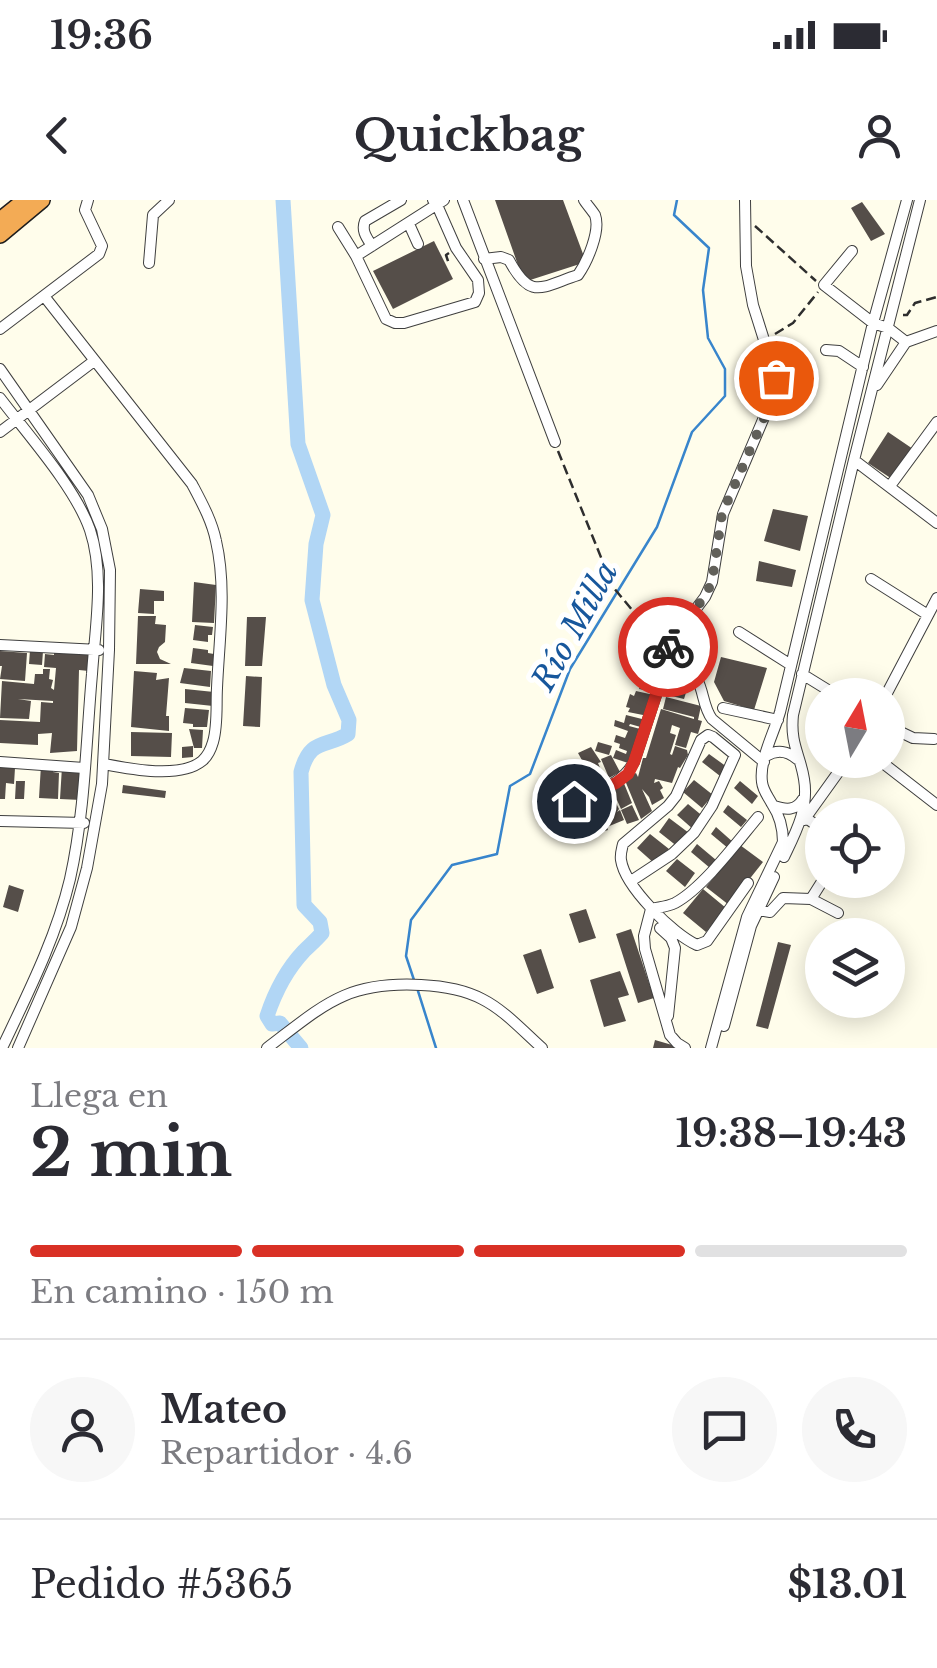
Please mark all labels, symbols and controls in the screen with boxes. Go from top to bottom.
text: 19:36 [50,12,153,59]
text: Quickbag [354,107,583,163]
icon: back [30,108,85,163]
icon: person [852,108,907,163]
pin [734,336,819,421]
icon: bag [749,351,804,406]
water label: Río Milla [523,554,627,699]
courier [618,597,718,697]
icon: bike [641,620,696,675]
north arrow [805,678,905,778]
map controls [805,678,905,1018]
pin [532,759,617,844]
icon: home [547,774,602,829]
button: locate [805,798,905,898]
button: layers [805,918,905,1018]
text: Llega en [30,1076,168,1116]
text: 19:38–19:43 [676,1110,907,1157]
text: 2 min [30,1113,232,1194]
text: En camino · 150 m [30,1272,334,1312]
button: person [30,1377,135,1482]
button: chat [672,1377,777,1482]
button: phone [802,1377,907,1482]
text: Mateo [160,1386,287,1433]
text: Repartidor · 4.6 [160,1433,413,1473]
text: Pedido #5365 [30,1561,293,1608]
text: $13.01 [787,1561,907,1608]

